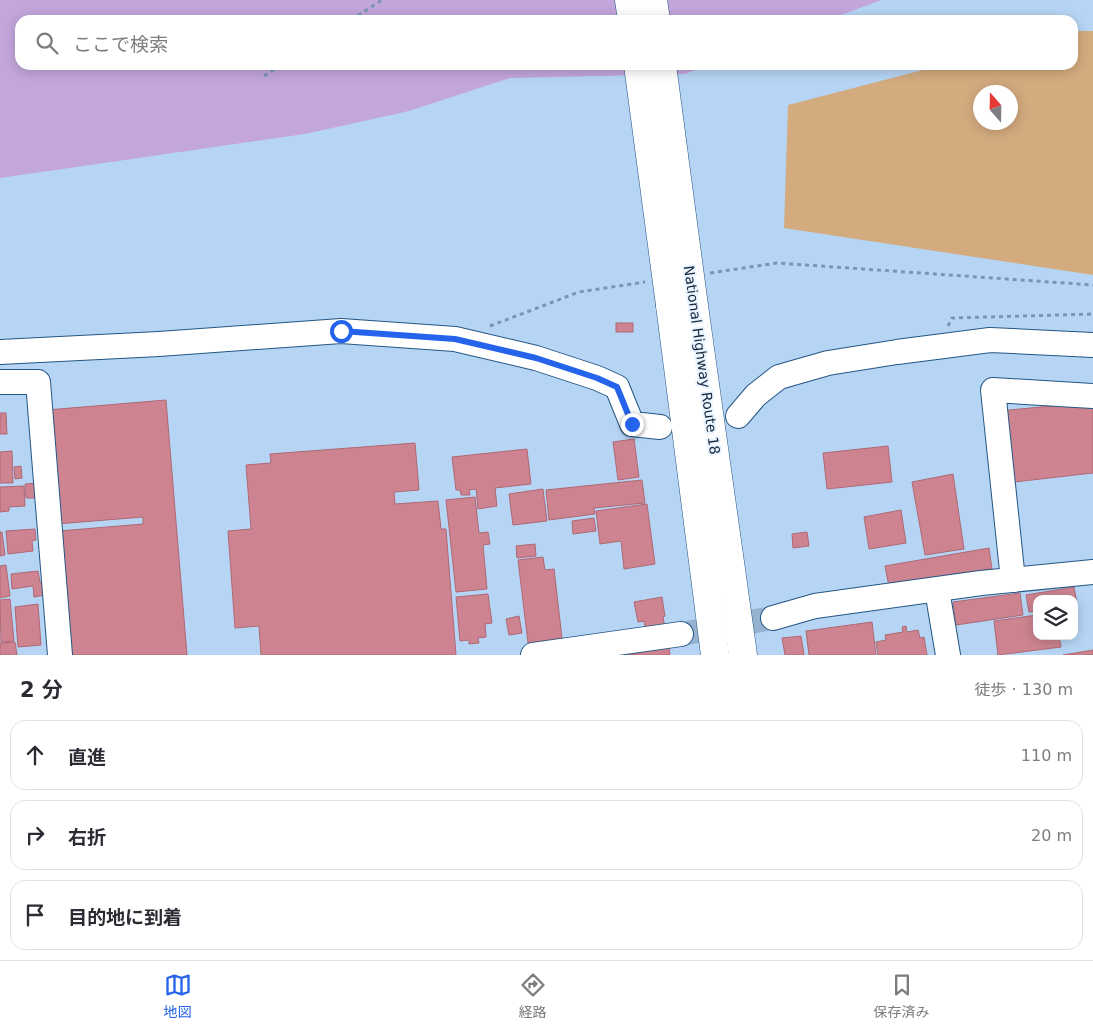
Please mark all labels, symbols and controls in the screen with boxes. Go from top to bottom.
search box [15,15,1078,70]
icon: search [33,29,61,57]
text: ここで検索 [73,33,168,55]
north arrow [973,85,1018,130]
street label: National Highway Route 18 [681,264,723,456]
route start [330,320,353,343]
route end [621,413,644,436]
map controls [1033,595,1078,640]
button: layers [1033,595,1078,640]
text: 2 分 [20,678,63,702]
text: 徒歩 · 130 m [975,680,1073,699]
icon: ahead [21,741,49,769]
text: 直進 [68,746,106,768]
text: 110 m [1021,746,1072,765]
icon: right [21,821,49,849]
text: 右折 [68,826,106,848]
text: 20 m [1031,826,1072,845]
icon: arrive [21,901,49,929]
text: 目的地に到着 [68,906,182,928]
tab: 地図 [164,971,192,1021]
tab: 経路 [519,971,547,1021]
tab: 保存済み [874,971,930,1021]

